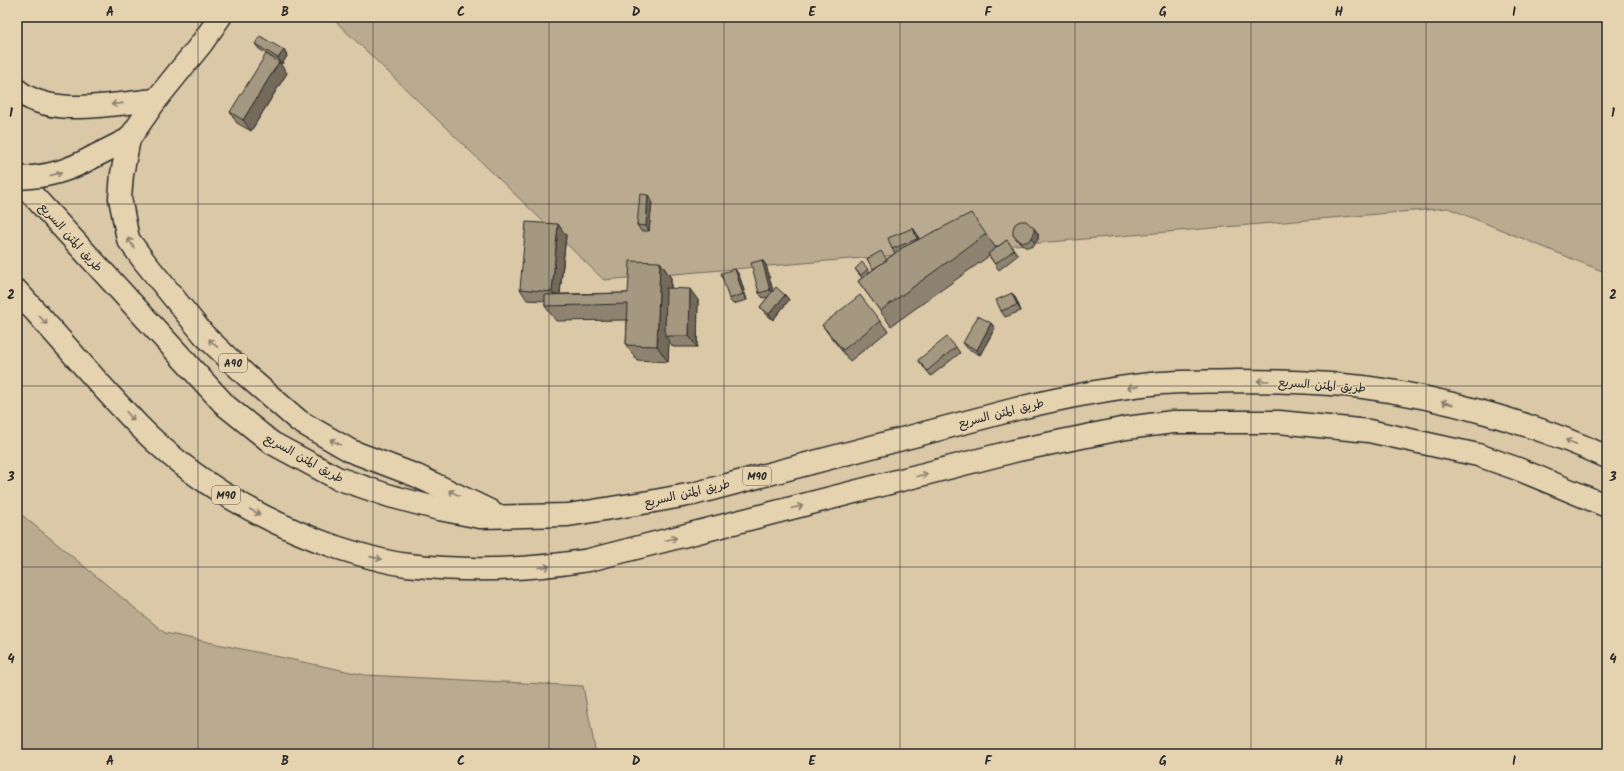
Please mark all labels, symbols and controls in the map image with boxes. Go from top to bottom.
text: A [106,2,114,23]
text: B [281,2,289,23]
text: C [457,2,465,23]
text: D [632,2,641,23]
text: E [808,2,816,23]
text: F [984,2,992,23]
text: G [1159,2,1167,23]
text: H [1335,2,1344,23]
text: I [1512,2,1516,23]
one-way arrow [111,100,124,107]
text: 1 [9,103,13,124]
text: 1 [1611,103,1615,124]
one-way arrow [49,169,62,177]
street label: طريق المتن السريع [34,198,107,276]
one-way arrow [127,237,136,248]
text: 2 [7,285,15,306]
text: 2 [1609,285,1617,306]
one-way arrow [38,315,48,325]
one-way arrow [208,339,218,348]
road number: A90 [219,354,247,372]
street label: طريق المتن السريع [1277,373,1367,398]
one-way arrow [1257,377,1270,385]
one-way arrow [1127,383,1140,391]
street label: طريق المتن السريع [956,394,1046,433]
one-way arrow [1441,399,1454,406]
one-way arrow [126,411,135,421]
street label: طريق المتن السريع [261,429,347,488]
one-way arrow [329,438,341,446]
one-way arrow [1566,438,1578,445]
text: 3 [6,467,15,488]
road number: M90 [743,467,771,485]
text: 3 [1608,467,1617,488]
one-way arrow [916,470,929,478]
street label: طريق المتن السريع [642,474,732,513]
road number: M90 [212,486,240,504]
one-way arrow [449,489,461,497]
one-way arrow [790,503,803,510]
one-way arrow [249,509,261,516]
one-way arrow [664,535,677,543]
one-way arrow [369,555,382,563]
one-way arrow [537,564,550,571]
text: 4 [7,649,15,670]
text: 4 [1609,649,1617,670]
text: A [106,751,114,771]
text: B [281,751,289,771]
text: C [457,751,465,771]
text: D [632,751,641,771]
text: E [808,751,816,771]
text: F [984,751,992,771]
text: G [1159,751,1167,771]
text: H [1335,751,1344,771]
text: I [1512,751,1516,771]

